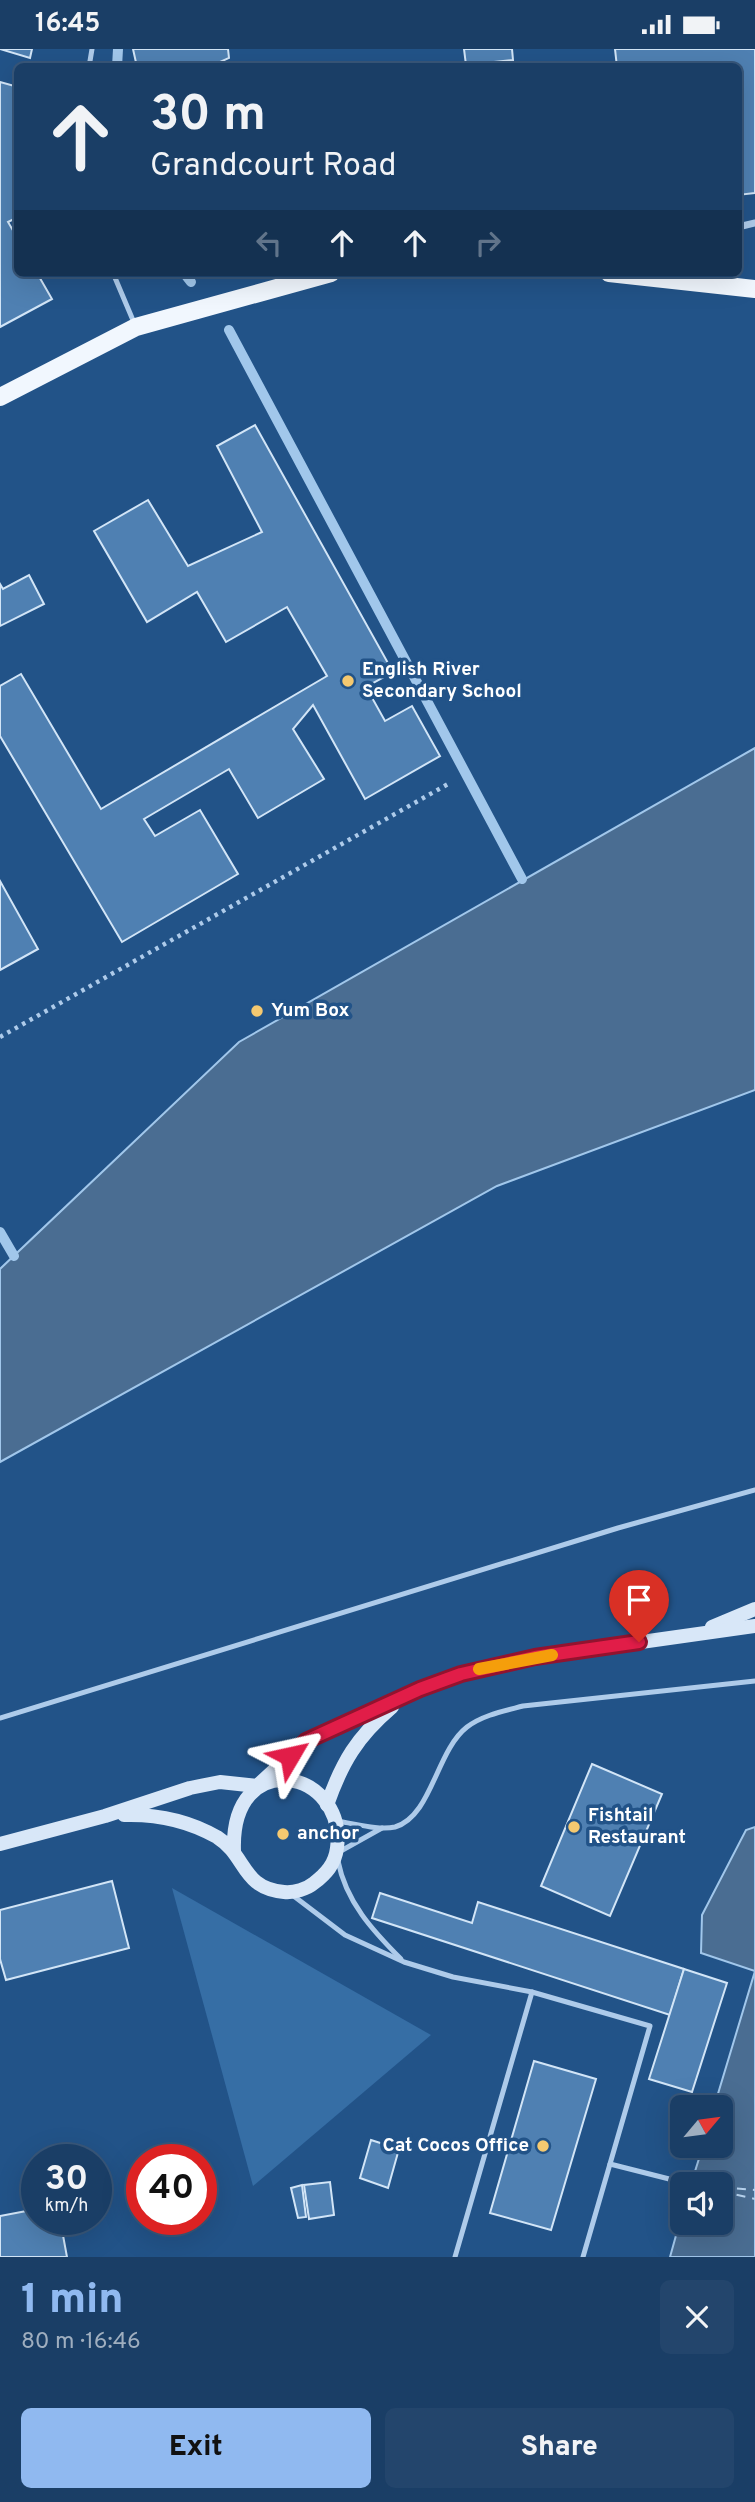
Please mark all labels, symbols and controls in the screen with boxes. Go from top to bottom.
text: 16:45 [35,8,100,41]
text: 30 m [150,86,266,148]
icon: ahead [35,91,126,182]
text: Grandcourt Road [150,147,397,187]
icon: left [250,224,288,262]
icon: ahead [323,224,361,262]
icon: ahead [396,224,434,262]
icon: right [469,224,507,262]
place label: English River Secondary School [362,658,522,704]
marker: English River Secondary School [340,673,356,689]
place label: Yum Box [271,999,350,1023]
marker: Yum Box [249,1003,265,1019]
pin [609,1570,669,1642]
icon: arrive [620,1581,658,1619]
position arrow [253,1719,327,1793]
place label: Fishtail Restaurant [588,1804,686,1850]
marker: Fishtail Restaurant [566,1819,582,1835]
place label: anchor [297,1822,359,1846]
marker: anchor [275,1826,291,1842]
north arrow [670,2095,733,2158]
map controls [670,2095,733,2235]
place label: Cat Cocos Office [383,2134,529,2158]
marker: Cat Cocos Office [535,2138,551,2154]
speed limit sign: 40 [126,2144,217,2235]
text: 30 [45,2158,88,2202]
button: sound [670,2172,733,2235]
text: km/h [45,2195,88,2218]
text: 1 min [21,2275,124,2328]
button: close [660,2280,734,2354]
text: 80 m · 16:46 [21,2328,141,2357]
button: Exit [21,2408,371,2488]
button: Share [385,2408,734,2488]

